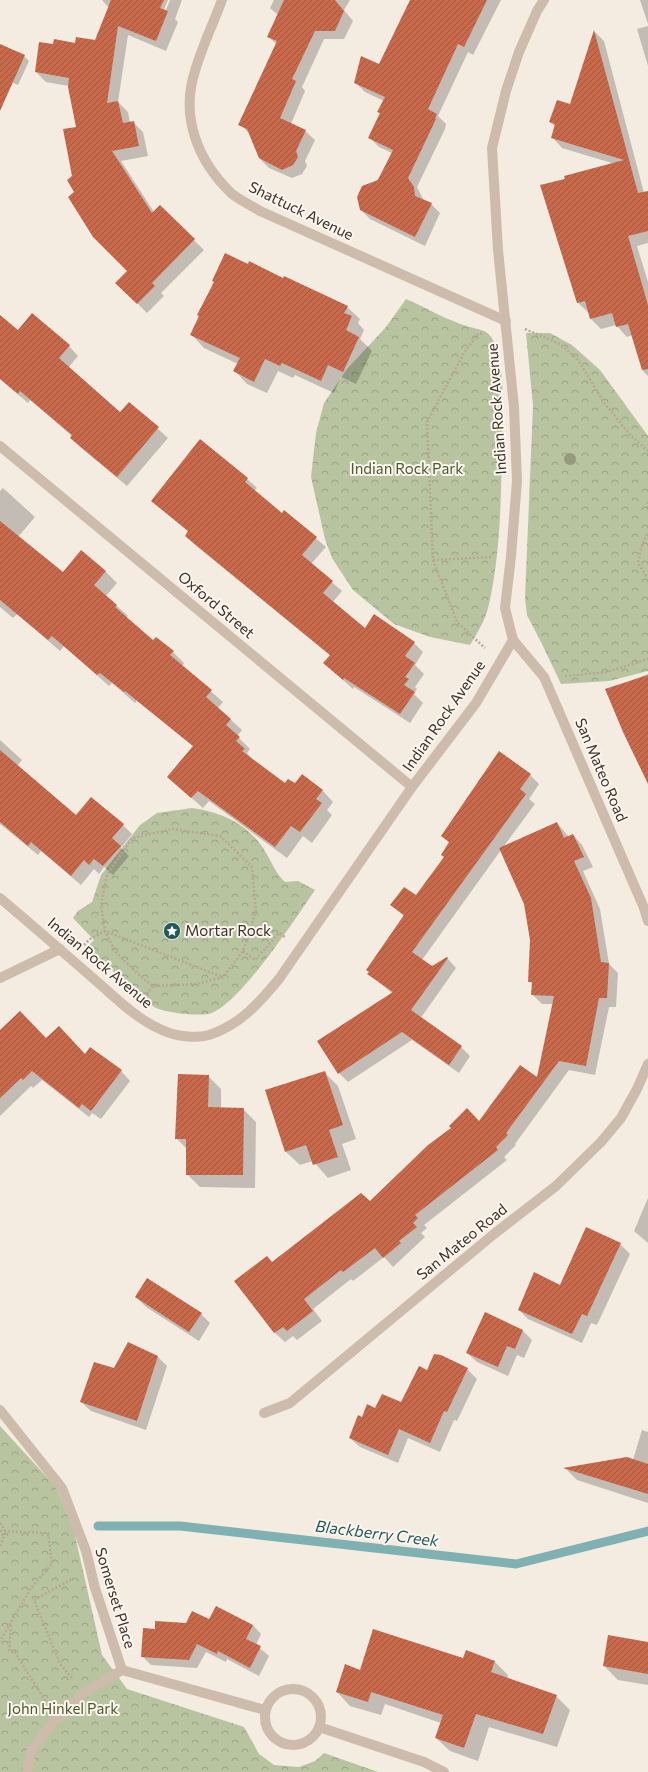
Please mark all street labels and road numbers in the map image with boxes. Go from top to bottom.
street label: Shattuck Avenue [246,177,357,243]
street label: Indian Rock Avenue [482,343,510,475]
street label: Oxford Street [175,567,259,641]
street label: Indian Rock Avenue [398,656,488,774]
street label: San Mateo Road [572,715,632,824]
street label: Indian Rock Avenue [44,913,157,1011]
street label: San Mateo Road [413,1199,510,1283]
street label: Somerset Place [92,1545,140,1650]

